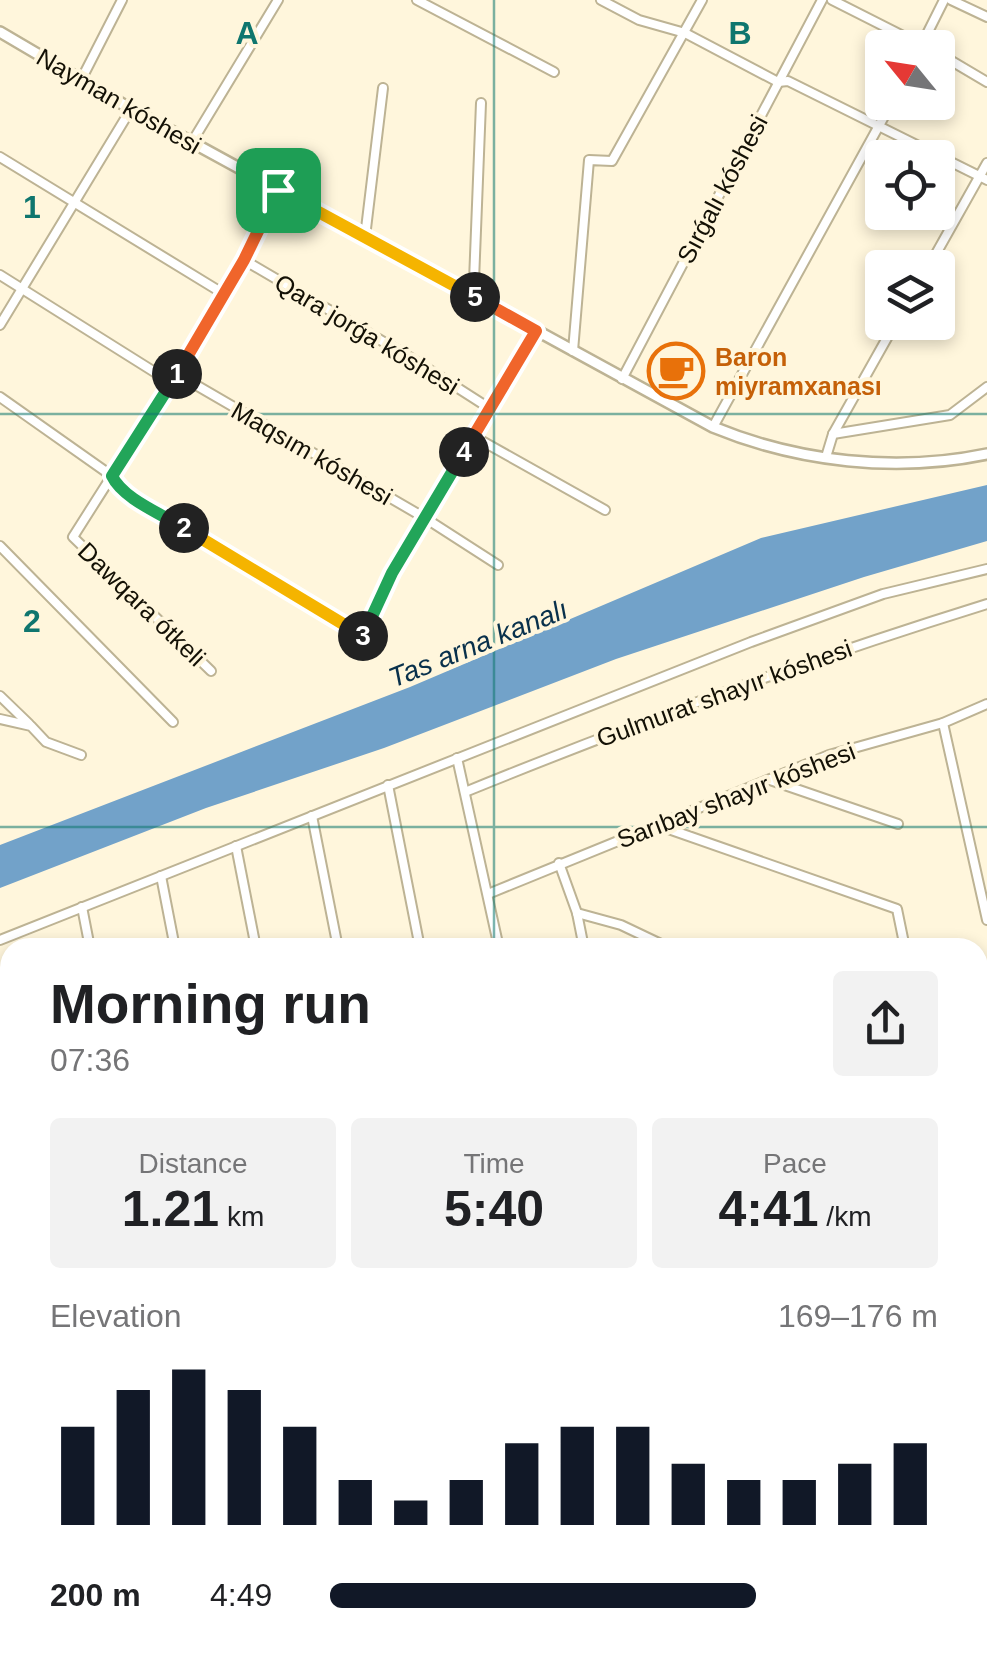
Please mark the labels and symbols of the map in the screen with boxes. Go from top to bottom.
text: A [235,15,259,51]
text: B [728,15,752,51]
north arrow [865,30,955,120]
street label: Nayman kóshesi [32,43,206,159]
street label: Sırǵalı kóshesi [671,110,773,268]
pin [236,148,321,233]
text: 1 [23,189,41,225]
street label: Qara jorǵa kóshesi [270,268,464,400]
pin: 5 [450,272,500,322]
cafe icon: Baron miyramxanası [646,341,706,401]
place label: Baron miyramxanası [715,343,882,400]
pin: 1 [152,349,202,399]
street label: Maqsım kóshesi [227,396,397,510]
pin: 4 [439,427,489,477]
pin: 2 [159,503,209,553]
street label: Dawqara ótkeli [73,536,211,672]
water label: Tas arna kanalı [384,593,572,694]
text: 2 [23,603,41,639]
pin: 3 [338,611,388,661]
street label: Gulmurat shayır kóshesi [593,634,855,752]
street label: Sarıbay shayır kóshesi [613,737,859,853]

